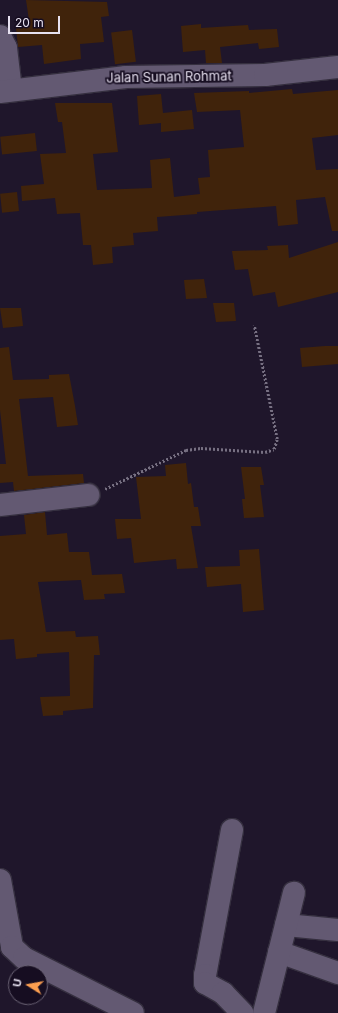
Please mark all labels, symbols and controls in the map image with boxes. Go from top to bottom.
scale bar [10,8,62,34]
text: 20 m [15,15,44,30]
street label: Jalan Sunan Rohmat [106,68,232,86]
north arrow [8,965,48,1005]
text: U [10,978,25,988]

